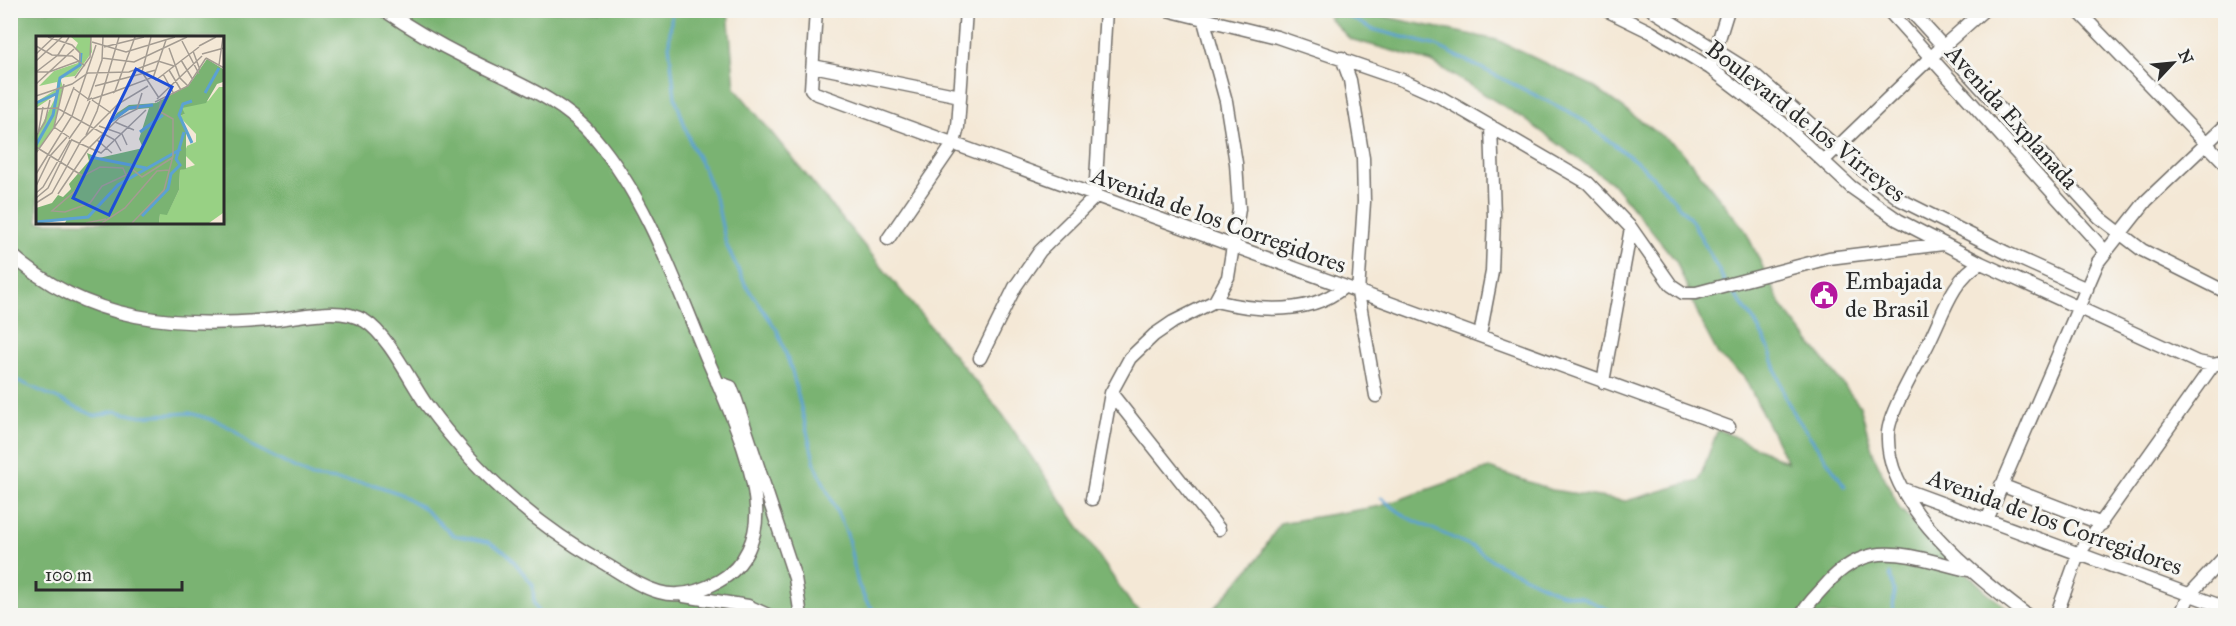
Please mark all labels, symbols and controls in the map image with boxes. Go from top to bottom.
north arrow [2143,33,2203,93]
street label: Boulevard de los Virreyes [1700,34,1912,208]
inset map [36,36,224,224]
street label: Avenida Explanada [1938,38,2086,196]
text: N [2175,46,2198,67]
street label: Avenida de los Corregidores [1087,160,1351,280]
place label: Embajada de Brasil [1845,266,1943,324]
public building icon: Embajada de Brasil [1808,279,1840,311]
street label: Avenida de los Corregidores [1923,462,2187,582]
scale bar [36,554,182,592]
text: 100 m [45,564,92,586]

